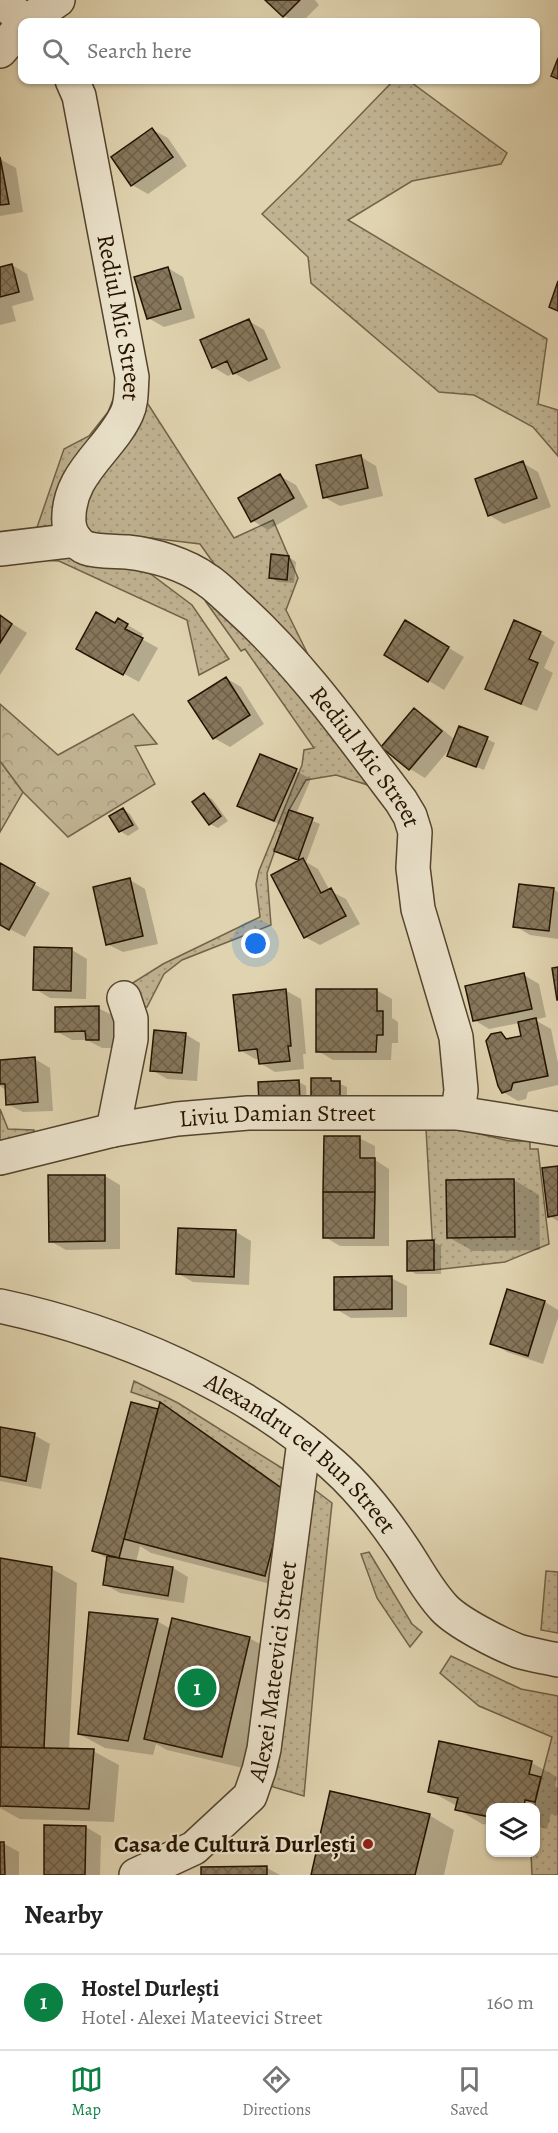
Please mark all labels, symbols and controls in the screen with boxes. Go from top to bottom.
search box [18,18,540,84]
icon: search [39,35,72,68]
text: Search here [87,36,192,66]
street label: Rediul Mic Street [89,232,149,403]
street label: Rediul Mic Street [303,679,428,831]
your location [241,929,270,958]
street label: Liviu Damian Street [178,1097,376,1135]
street label: Alexandru cel Bun Street [198,1365,403,1540]
street label: Alexei Mateevici Street [240,1559,304,1786]
pin: 1 [178,1666,216,1710]
map controls [486,1803,540,1857]
button: layers [486,1803,540,1857]
place label: Casa de Cultură Durlești [114,1828,356,1860]
marker: Casa de Cultură Durlești [361,1837,375,1851]
text: Nearby [24,1897,103,1932]
text: Hostel Durlești [81,1974,219,2004]
text: 1 [40,1989,47,2016]
text: 160 m [487,1989,534,2016]
text: Hotel · Alexei Mateevici Street [81,2004,323,2031]
tab: Map [70,2063,103,2121]
tab: Directions [242,2063,311,2121]
tab: Saved [450,2063,488,2121]

